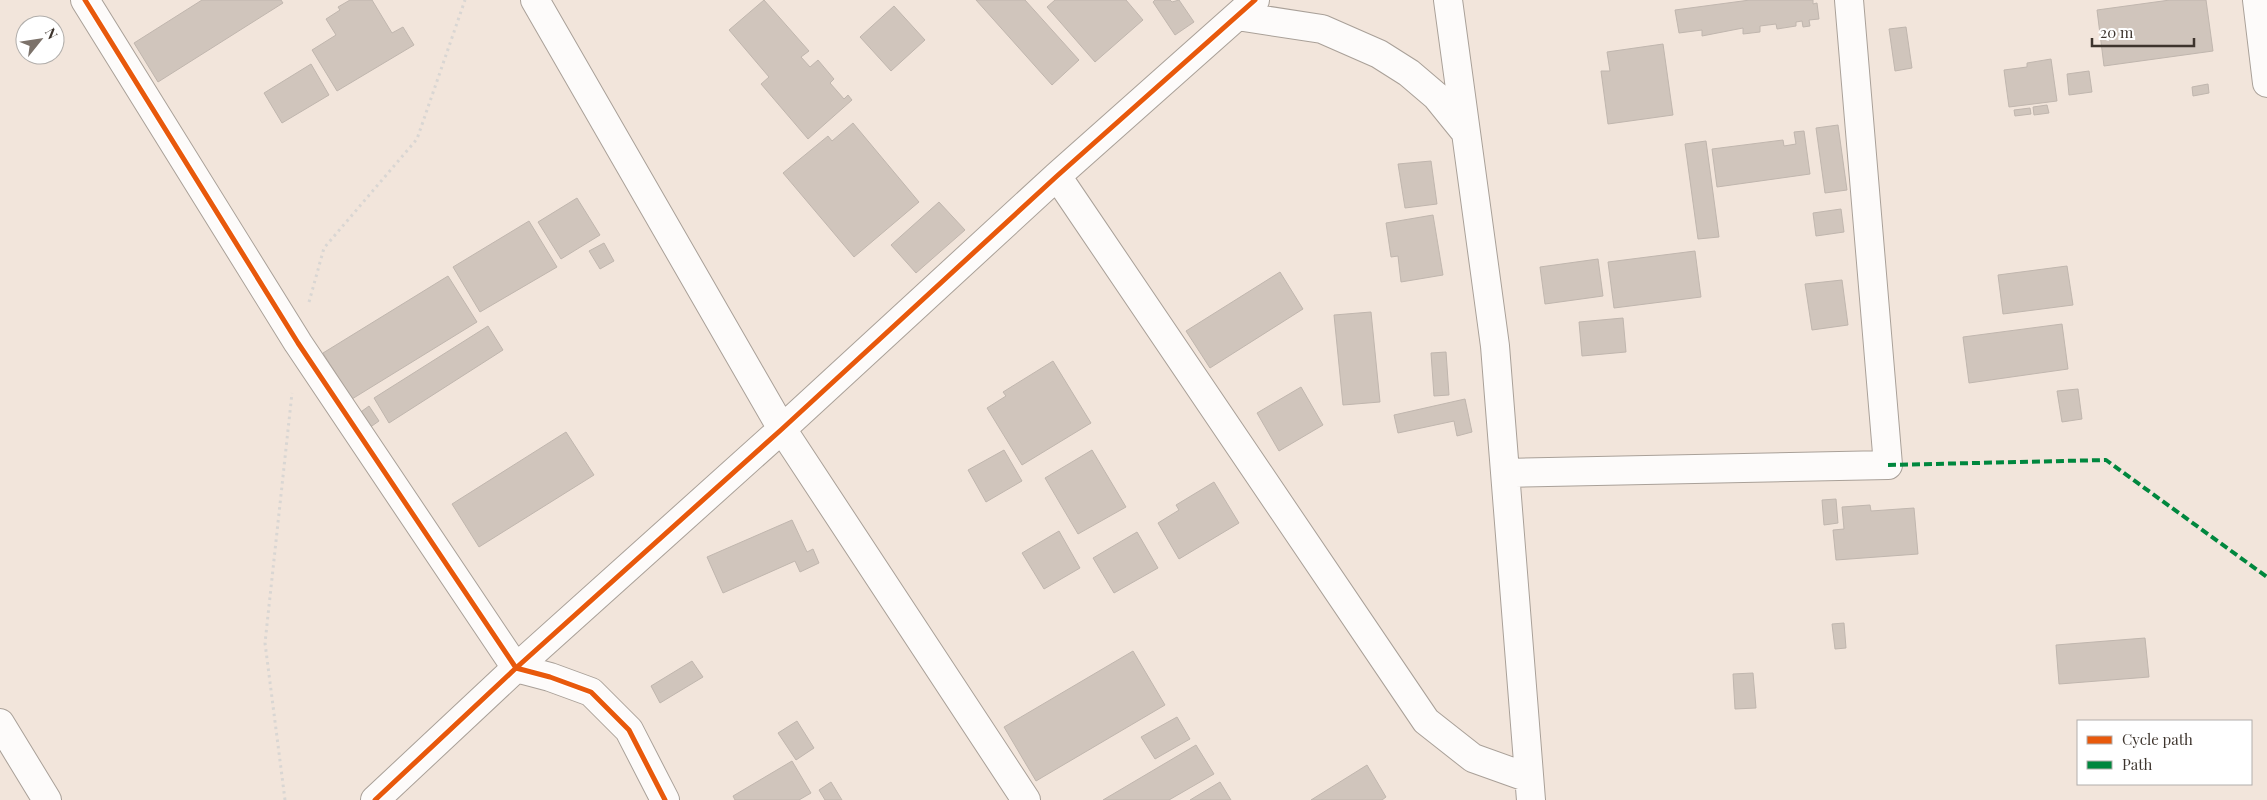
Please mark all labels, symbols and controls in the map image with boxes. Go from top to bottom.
north arrow [15,15,65,65]
scale bar [2092,15,2194,47]
text: 20 m [2100,22,2134,42]
text: N [41,24,62,42]
legend [2077,720,2252,785]
text: Cycle path [2122,729,2193,749]
text: Path [2122,754,2152,774]

